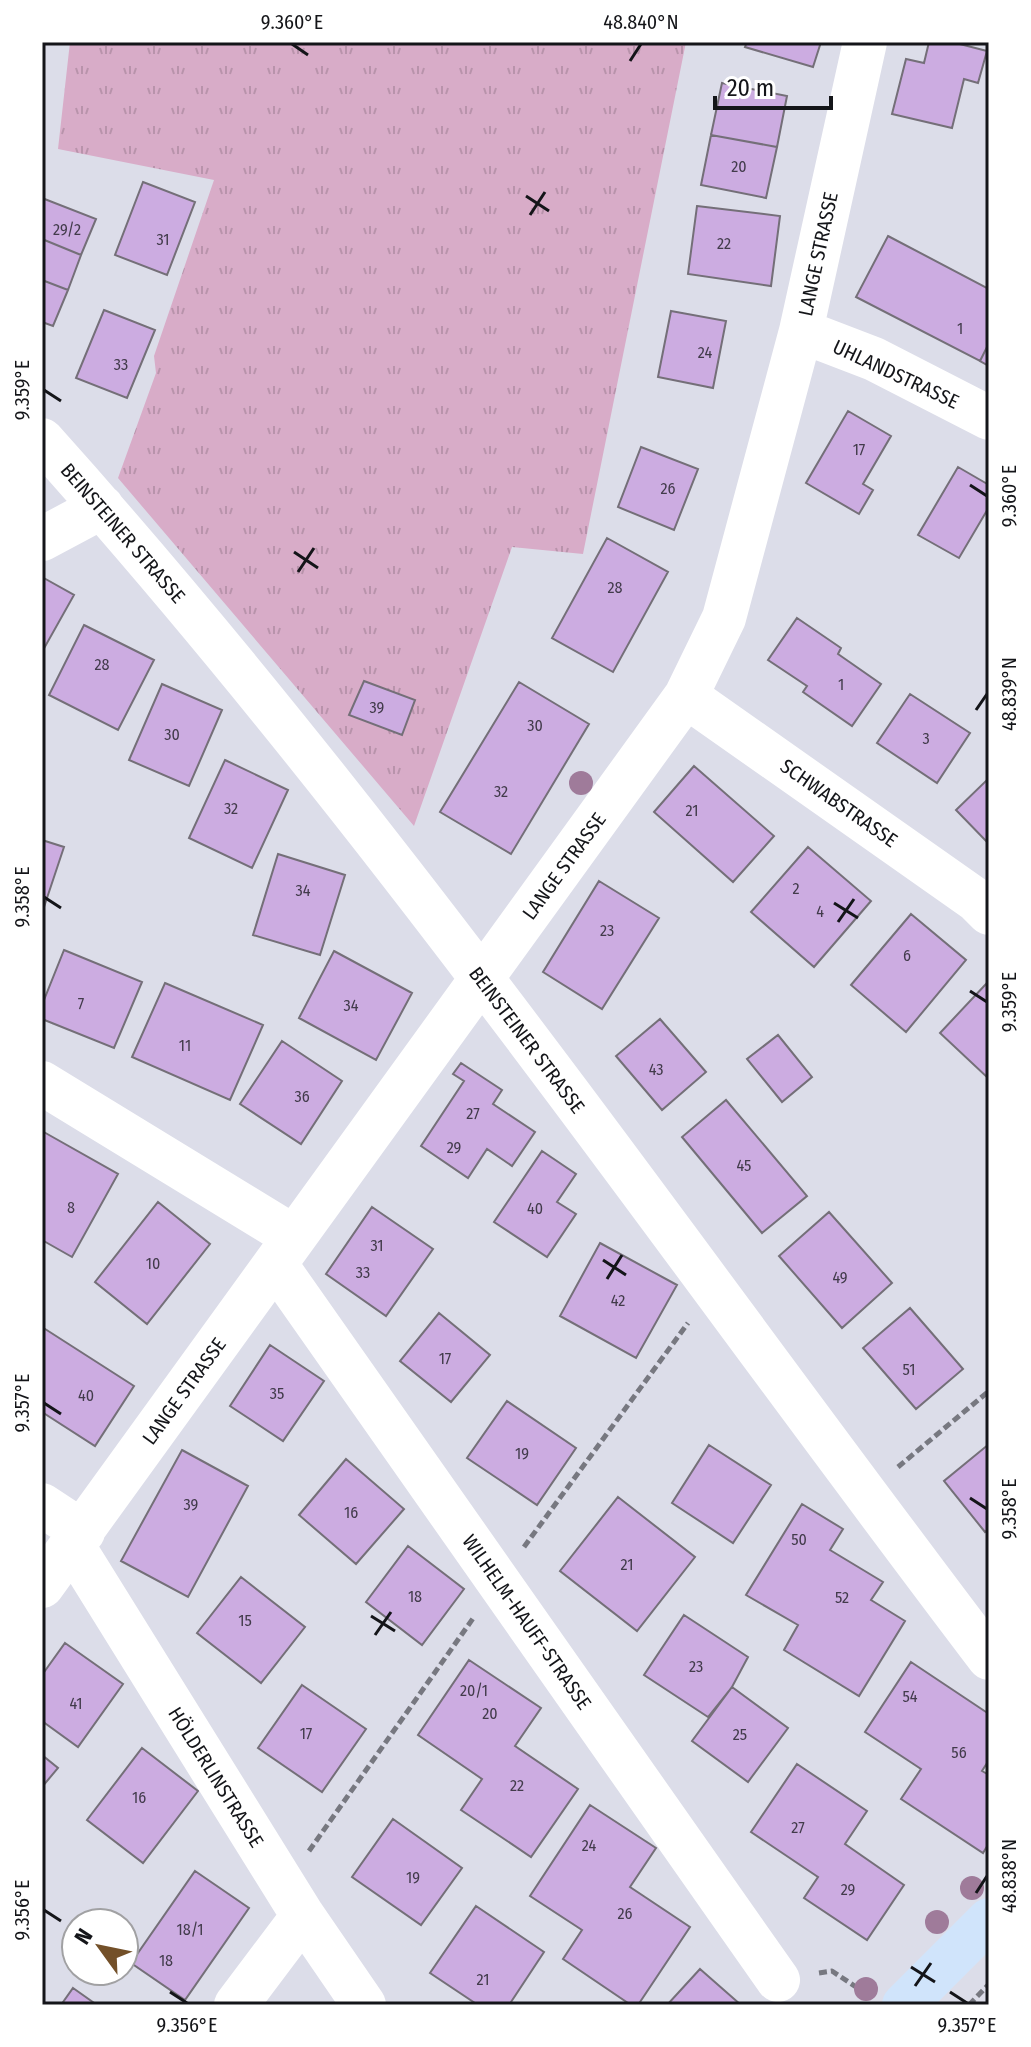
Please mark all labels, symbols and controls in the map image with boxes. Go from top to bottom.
text: 9.360°E [261,10,323,34]
text: 48.840°N [603,10,679,34]
scale bar [715,60,831,110]
text: 20 m [727,74,774,102]
house number: 20 [731,157,747,176]
street label: LANGE STRASSE [793,190,843,318]
house number: 29/2 [53,220,81,239]
house number: 31 [156,230,170,249]
house number: 22 [717,234,731,253]
house number: 1 [957,319,963,338]
street label: UHLANDSTRASSE [829,334,963,414]
house number: 24 [698,343,712,362]
house number: 33 [114,355,128,374]
text: 9.359°E [10,360,34,420]
house number: 17 [853,440,866,459]
street label: BEINSTEINER STRASSE [56,458,190,608]
text: 9.360°E [997,465,1021,527]
house number: 26 [661,479,676,498]
house number: 28 [607,578,623,597]
house number: 28 [94,655,110,674]
text: 48.839°N [997,657,1021,731]
house number: 1 [838,675,844,694]
house number: 39 [370,698,385,717]
house number: 30 [527,716,543,735]
house number: 30 [164,725,180,744]
house number: 3 [922,729,930,748]
street label: SCHWABSTRASSE [776,754,902,852]
house number: 32 [494,782,508,801]
house number: 32 [224,799,238,818]
house number: 21 [686,801,698,820]
street label: LANGE STRASSE [517,808,611,924]
text: 9.358°E [10,866,34,928]
house number: 2 [792,879,800,898]
house number: 34 [296,881,311,900]
house number: 4 [816,902,824,921]
house number: 23 [600,921,614,940]
house number: 6 [903,946,911,965]
street label: BEINSTEINER STRASSE [464,962,590,1118]
text: 9.359°E [997,972,1021,1032]
house number: 7 [78,994,85,1013]
house number: 34 [344,996,359,1015]
house number: 11 [179,1036,191,1055]
house number: 43 [649,1060,663,1079]
house number: 36 [294,1087,310,1106]
house number: 27 [466,1104,480,1123]
house number: 29 [447,1138,462,1157]
house number: 45 [737,1156,751,1175]
house number: 8 [67,1198,75,1217]
house number: 40 [527,1199,543,1218]
house number: 31 [370,1236,384,1255]
house number: 10 [146,1254,160,1273]
house number: 33 [356,1263,370,1282]
house number: 49 [832,1268,848,1287]
house number: 42 [611,1291,625,1310]
street label: LANGE STRASSE [137,1333,231,1449]
house number: 17 [439,1349,452,1368]
house number: 51 [903,1360,915,1379]
text: 9.357°E [10,1374,34,1432]
house number: 35 [270,1384,284,1403]
house number: 40 [78,1386,94,1405]
house number: 19 [515,1444,529,1463]
text: 9.358°E [997,1478,1021,1540]
house number: 39 [184,1495,199,1514]
house number: 16 [344,1503,358,1522]
street label: WILHELM-HAUFF-STRASSE [457,1530,597,1714]
house number: 50 [791,1530,807,1549]
house number: 21 [621,1555,633,1574]
house number: 18 [408,1587,422,1606]
house number: 52 [835,1588,849,1607]
house number: 15 [238,1611,252,1630]
house number: 23 [689,1657,703,1676]
house number: 20/1 [460,1681,488,1700]
house number: 54 [902,1687,918,1706]
house number: 41 [69,1694,83,1713]
street label: HÖLDERLINSTRASSE [163,1702,269,1852]
house number: 20 [482,1704,498,1723]
house number: 17 [300,1724,313,1743]
house number: 25 [733,1725,747,1744]
house number: 56 [951,1743,967,1762]
house number: 22 [510,1776,524,1795]
house number: 16 [132,1788,146,1807]
house number: 27 [791,1818,805,1837]
house number: 24 [582,1836,596,1855]
text: 48.838°N [997,1839,1021,1913]
house number: 19 [406,1868,420,1887]
text: 9.356°E [10,1880,34,1940]
house number: 29 [841,1880,856,1899]
house number: 26 [618,1904,633,1923]
north arrow [60,1907,140,1987]
house number: 18/1 [176,1920,204,1939]
text: N [69,1923,99,1949]
house number: 18 [159,1951,173,1970]
house number: 21 [477,1970,489,1989]
text: 9.356°E [157,2013,217,2037]
text: 9.357°E [938,2013,996,2037]

